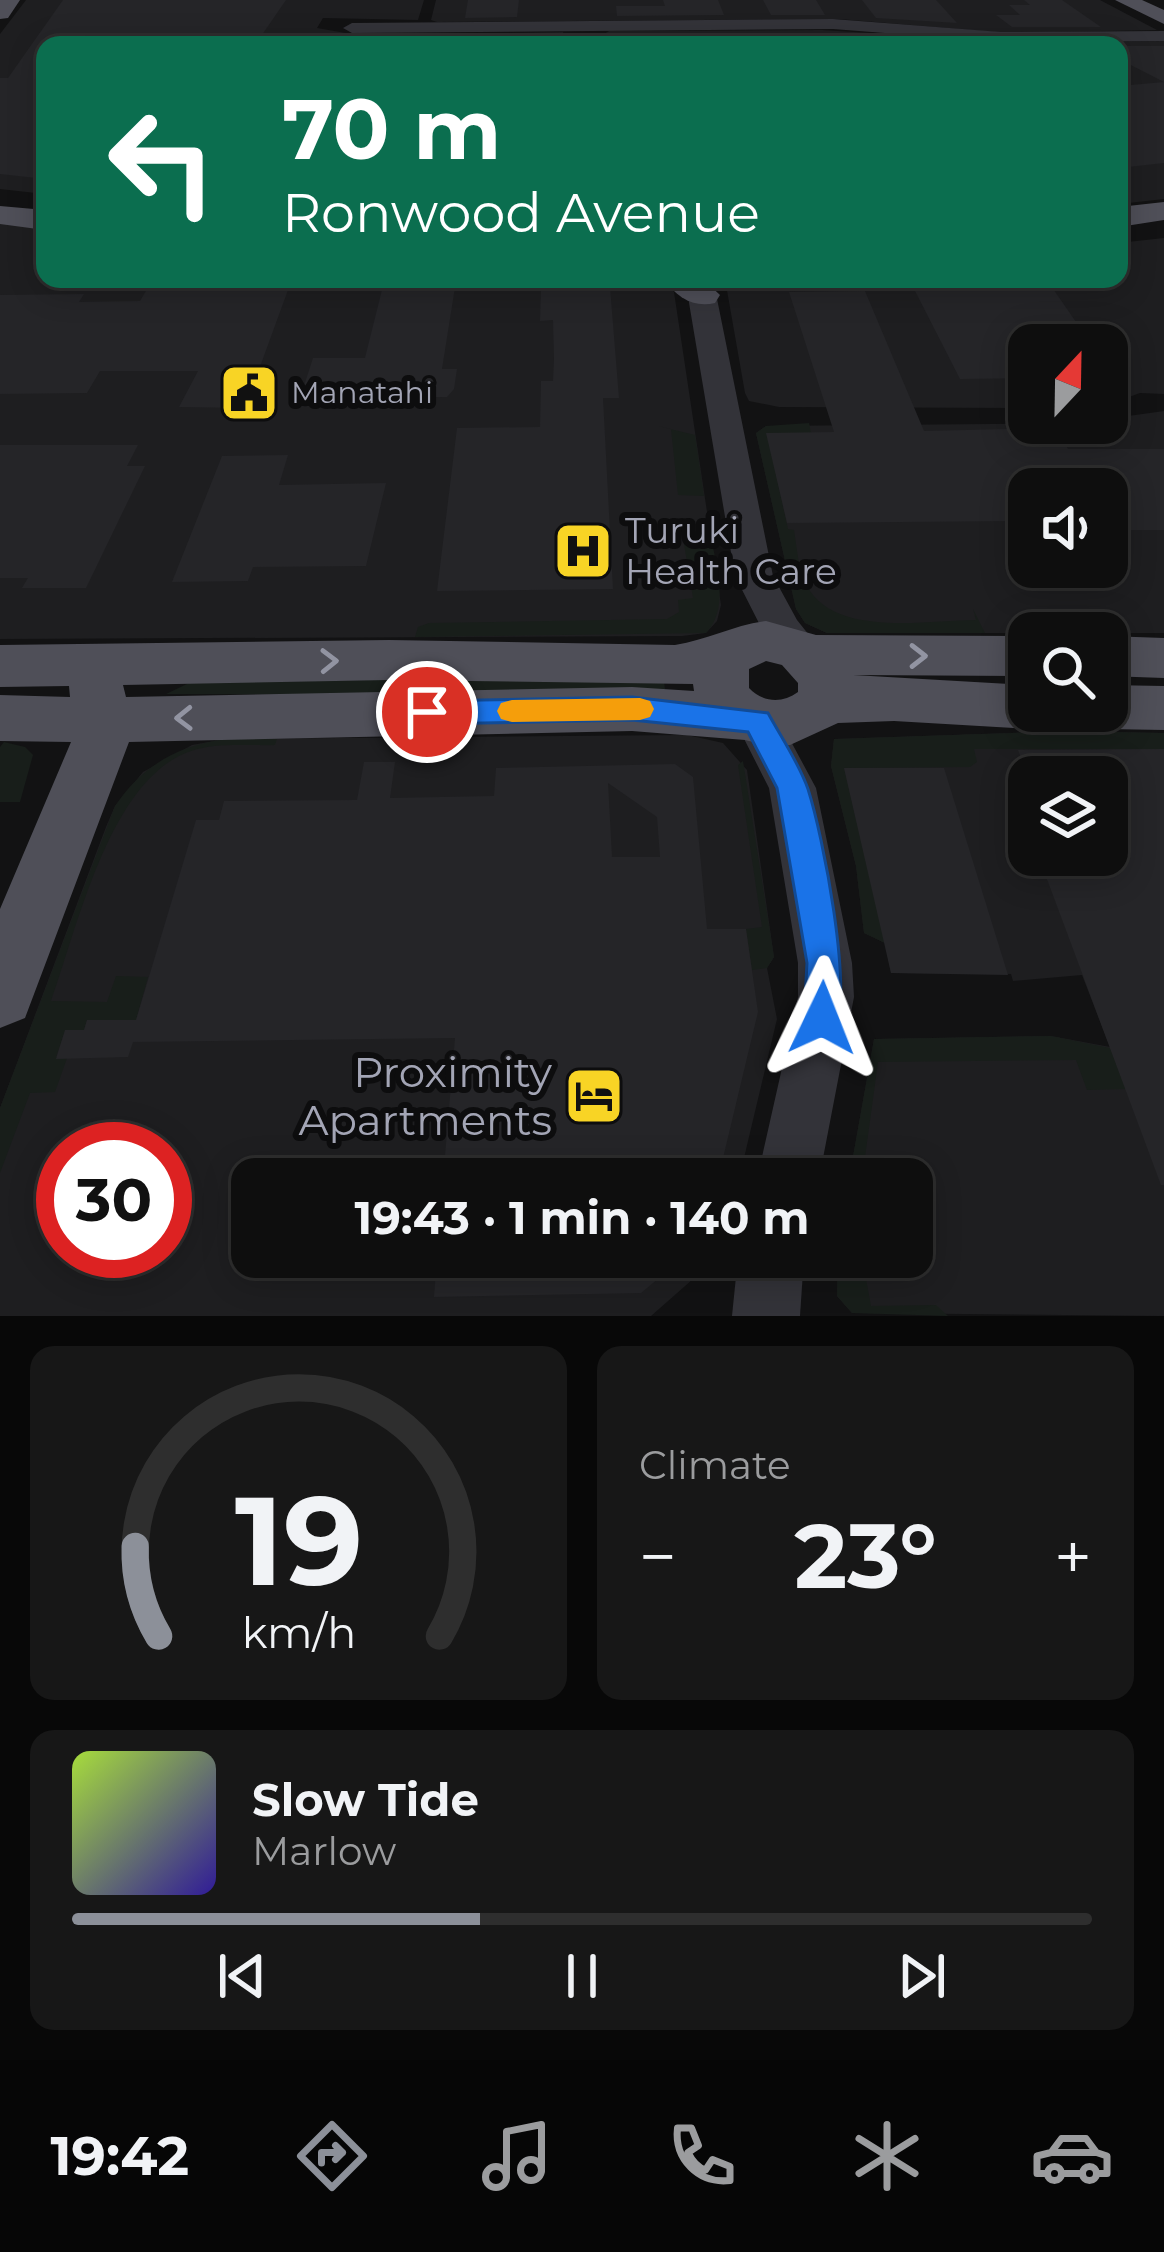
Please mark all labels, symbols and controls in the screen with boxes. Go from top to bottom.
text: 70 m [282,78,501,180]
icon: left [84,84,240,240]
text: Ronwood Avenue [282,180,760,246]
north arrow [1008,324,1128,444]
map controls [1008,324,1128,876]
public building icon: Manatahi [218,362,280,424]
place label: Manatahi [291,374,433,411]
button: sound [1008,468,1128,588]
place label: Turuki Health Care [625,508,837,593]
hospital icon: Turuki Health Care [552,520,614,582]
button: search [1008,612,1128,732]
one-way arrow [910,643,928,669]
one-way arrow [320,649,339,675]
pin [376,661,478,763]
icon: arrive [394,679,460,745]
one-way arrow [174,704,193,730]
button: layers [1008,756,1128,876]
position arrow [759,955,885,1081]
place label: Proximity Apartments [298,1046,552,1146]
hotel icon: Proximity Apartments [563,1065,625,1127]
speed limit sign: 30 [36,1122,192,1278]
text: 19:43 · 1 min · 140 m [355,1190,809,1245]
text: Climate [639,1441,791,1489]
text: 19 [234,1464,363,1616]
text: 23° [794,1501,937,1611]
text: − [639,1516,677,1597]
text: + [1054,1516,1092,1597]
text: km/h [241,1606,356,1659]
text: Slow Tide [252,1772,479,1827]
text: Marlow [252,1827,396,1875]
icon: previous [209,1943,275,2009]
icon: pause [549,1943,615,2009]
icon: next [889,1943,955,2009]
icon: directions [290,2114,374,2198]
icon: music [475,2114,559,2198]
icon: phone [660,2114,744,2198]
icon: climate [845,2114,929,2198]
icon: car [1030,2114,1114,2198]
text: 19:42 [50,2123,189,2189]

